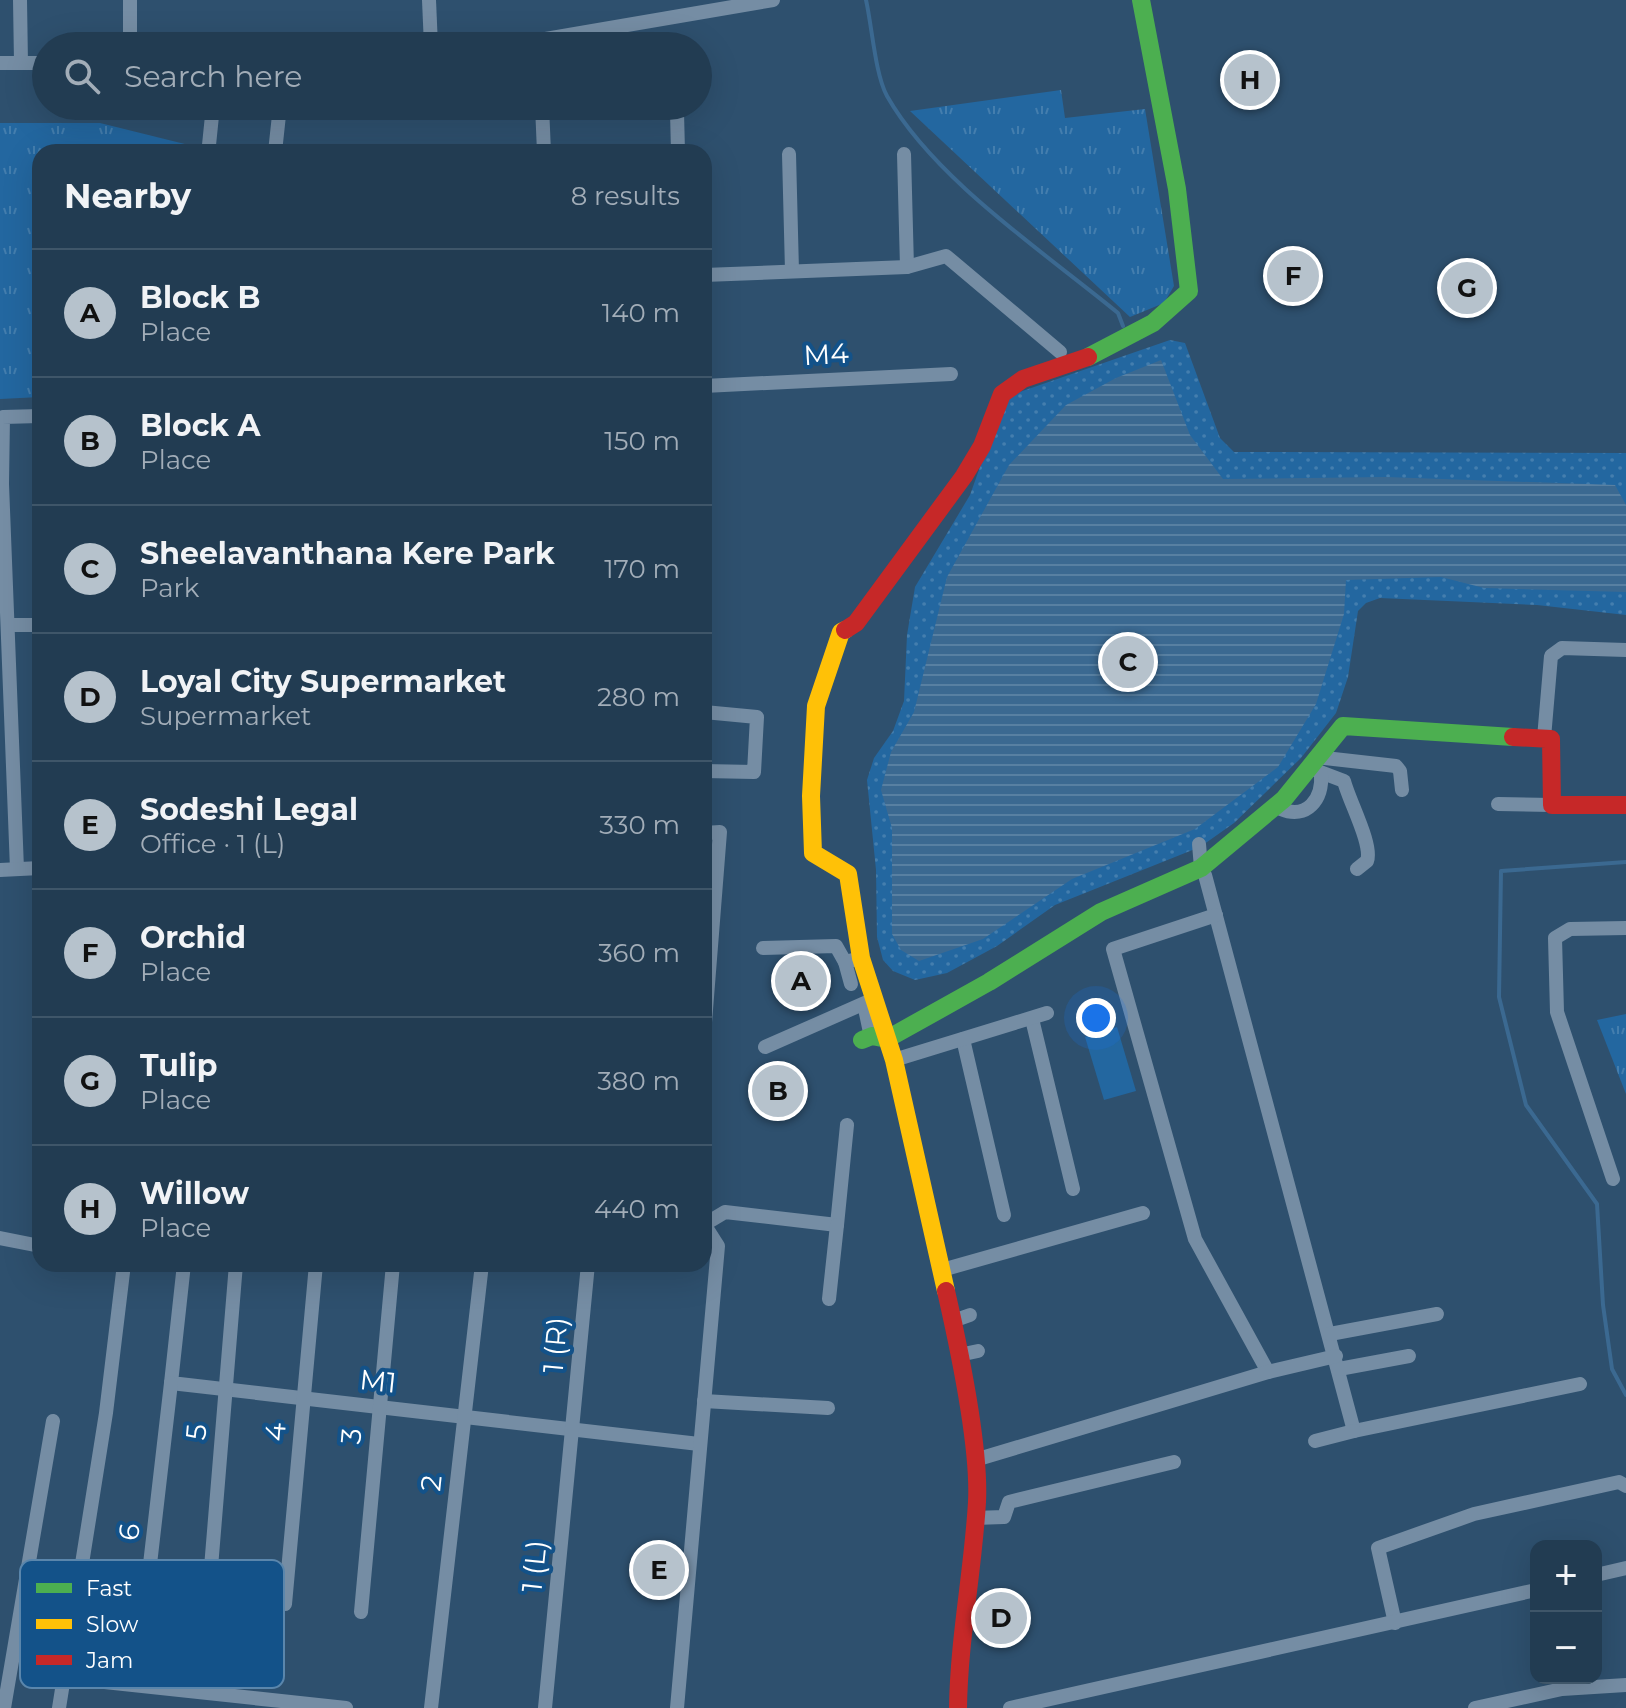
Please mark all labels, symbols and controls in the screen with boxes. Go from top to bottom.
search box [32,32,712,120]
pin: H [1224,50,1276,110]
icon: search [60,54,104,98]
text: Search here [124,58,302,95]
text: Nearby [64,175,191,217]
text: 8 results [571,180,680,212]
pin: F [1267,246,1319,306]
pin: G [1441,258,1493,318]
text: Block B [140,279,260,316]
text: A [80,297,100,329]
text: 140 m [602,297,680,329]
text: Place [140,316,211,348]
street label: M4 [803,336,850,372]
text: Block A [140,407,260,444]
text: B [80,425,100,457]
text: 150 m [604,425,680,457]
text: Place [140,444,211,476]
text: Sheelavanthana Kere Park [140,535,555,572]
text: C [81,553,99,585]
text: 170 m [604,553,680,585]
text: Park [140,572,199,604]
pin: C [1102,632,1154,692]
text: Loyal City Supermarket [140,663,506,700]
text: D [79,681,101,713]
text: 280 m [597,681,680,713]
text: Supermarket [140,700,311,732]
text: Sodeshi Legal [140,791,358,828]
text: E [81,809,99,841]
text: 330 m [599,809,680,841]
text: Office · 1 (L) [140,828,285,860]
text: Orchid [140,919,246,956]
text: F [82,937,98,969]
text: 360 m [598,937,680,969]
pin: A [775,951,827,1011]
text: Place [140,956,211,988]
your location [1076,998,1116,1038]
text: Tulip [140,1047,218,1084]
pin: B [752,1061,804,1121]
text: G [80,1065,100,1097]
text: 380 m [597,1065,680,1097]
text: Place [140,1084,211,1116]
text: Willow [140,1175,249,1212]
text: H [79,1193,101,1225]
text: 440 m [594,1193,680,1225]
text: Place [140,1212,211,1244]
street label: 1 (R) [536,1316,574,1374]
street label: M1 [358,1362,398,1400]
street label: 4 [257,1421,293,1443]
street label: 5 [178,1423,214,1441]
street label: 3 [333,1427,369,1445]
street label: 2 [413,1473,449,1493]
street label: 6 [111,1522,147,1542]
street label: 1 (L) [514,1538,554,1594]
pin: E [633,1540,685,1600]
map controls [1530,1540,1602,1684]
button: + [1530,1540,1602,1612]
legend [20,1560,284,1688]
text: Fast [86,1575,132,1602]
pin: D [975,1588,1027,1648]
text: Slow [86,1611,139,1638]
button: − [1530,1612,1602,1684]
text: Jam [85,1647,133,1674]

